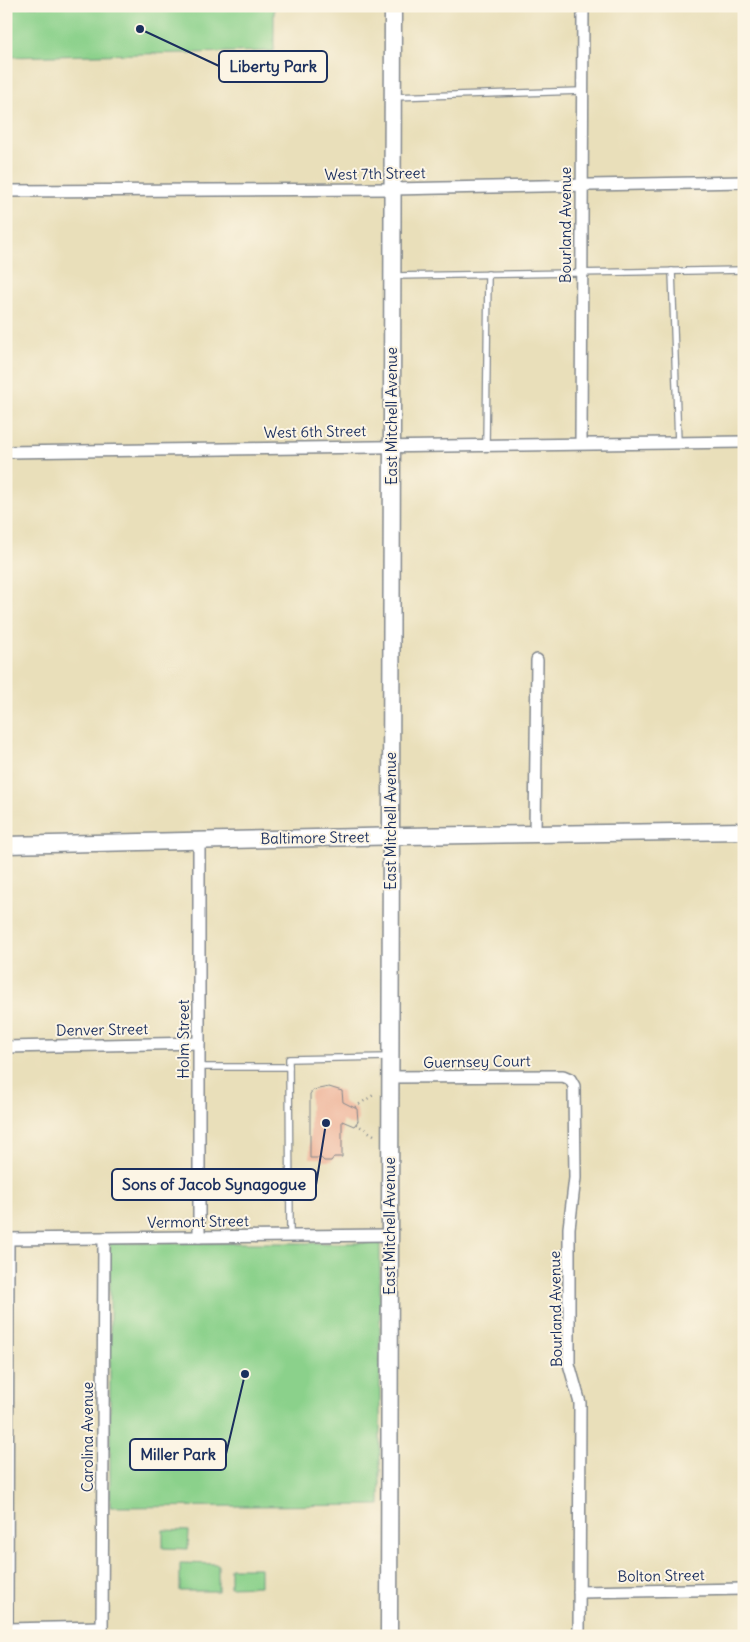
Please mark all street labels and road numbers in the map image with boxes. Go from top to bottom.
street label: West 7th Street [324,163,426,184]
street label: Bourland Avenue [556,167,575,283]
street label: East Mitchell Avenue [382,347,401,485]
street label: West 6th Street [264,421,366,442]
street label: East Mitchell Avenue [381,752,400,890]
street label: Baltimore Street [260,827,370,848]
street label: Holm Street [174,999,193,1079]
street label: Denver Street [56,1019,148,1040]
street label: Guernsey Court [423,1051,531,1072]
street label: East Mitchell Avenue [380,1157,399,1295]
street label: Vermont Street [147,1211,249,1232]
street label: Bourland Avenue [545,1251,566,1367]
street label: Carolina Avenue [78,1382,97,1492]
street label: Bolton Street [617,1565,705,1586]

